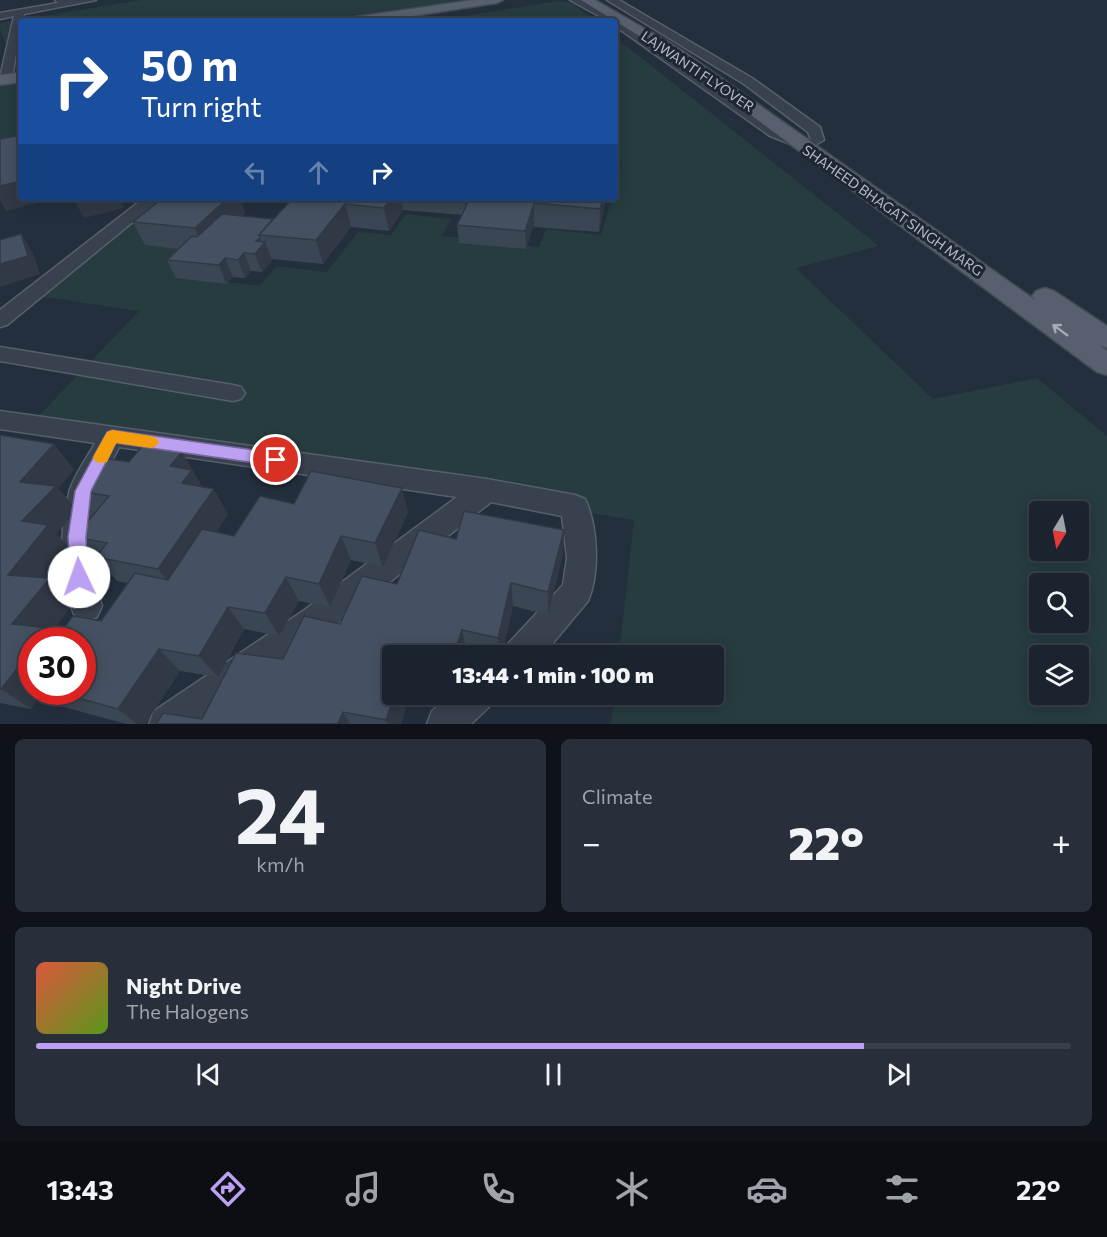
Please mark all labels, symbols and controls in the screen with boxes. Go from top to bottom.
street label: LAJWANTI FLYOVER [638,27,758,115]
text: 50 m [141,38,238,90]
icon: right [42,42,120,120]
text: Turn right [141,90,261,123]
street label: SHAHEED BHAGAT SINGH MARG [800,141,986,279]
icon: left [239,156,272,189]
icon: ahead [302,156,335,189]
icon: right [365,156,398,189]
one-way arrow [1052,324,1068,336]
pin [250,434,301,485]
icon: arrive [259,443,292,476]
north arrow [1029,501,1089,561]
map controls [1029,501,1089,705]
position arrow [47,545,111,609]
button: search [1029,573,1089,633]
speed limit sign: 30 [18,627,96,705]
button: layers [1029,645,1089,705]
text: 13:44 · 1 min · 100 m [452,661,654,688]
text: 24 [235,765,326,860]
text: Climate [582,784,652,808]
text: 22° [788,814,864,869]
text: − [582,821,601,862]
text: + [1052,821,1071,862]
text: km/h [256,852,305,876]
text: Night Drive [126,972,241,999]
text: The Halogens [126,999,249,1023]
icon: previous [192,1058,225,1091]
icon: pause [537,1058,570,1091]
icon: next [882,1058,915,1091]
icon: directions [207,1168,249,1210]
icon: music [342,1168,384,1210]
icon: phone [477,1168,519,1210]
icon: climate [611,1168,653,1210]
icon: car [746,1168,788,1210]
icon: filters [881,1168,923,1210]
text: 13:43 [46,1173,114,1206]
text: 22° [1016,1173,1061,1206]

